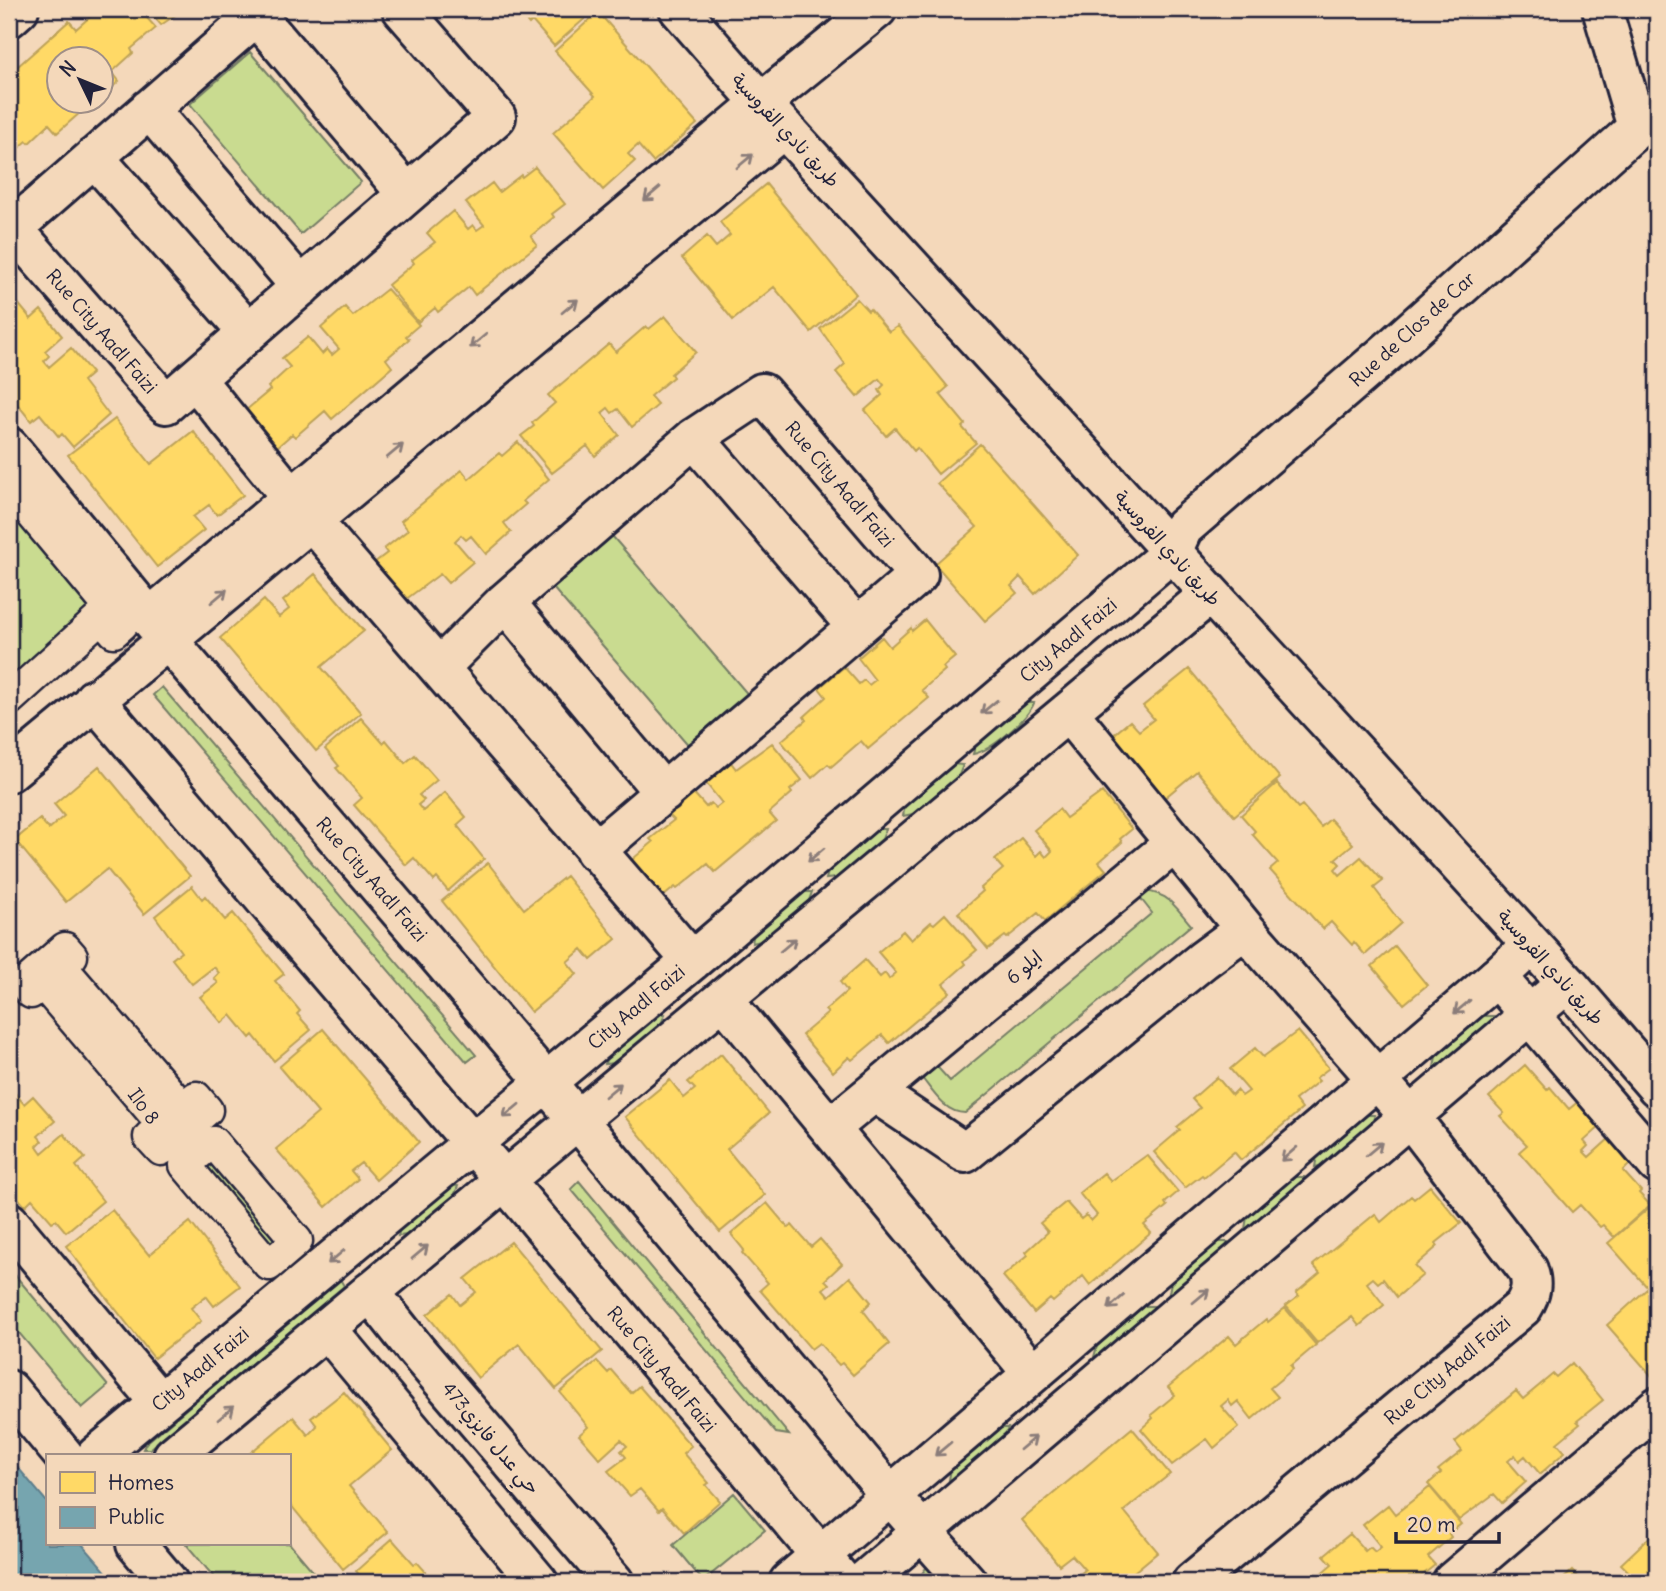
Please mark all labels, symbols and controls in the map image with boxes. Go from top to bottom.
north arrow [46,46,116,116]
text: N [54,55,81,81]
street label: طريق نادي الفروسية [725,68,845,194]
one-way arrow [736,153,754,168]
one-way arrow [644,187,662,202]
street label: Rue City Aadl Faizi [41,264,163,398]
street label: Rue de Clos de Car [1344,266,1480,392]
one-way arrow [560,298,578,313]
one-way arrow [470,333,488,349]
street label: Rue City Aadl Faizi [780,416,900,552]
one-way arrow [385,443,403,458]
street label: طريق نادي الفروسية [1107,485,1226,613]
one-way arrow [210,588,228,603]
street label: City Aadl Faizi [1014,592,1122,688]
one-way arrow [981,699,999,715]
street label: Rue City Aadl Faizi [311,812,433,946]
one-way arrow [807,847,825,863]
street label: طريق نادي الفروسية [1490,904,1609,1032]
one-way arrow [778,937,796,952]
street label: ايلو 6 [1001,945,1048,990]
street label: City Aadl Faizi [582,959,690,1055]
one-way arrow [1454,999,1472,1014]
one-way arrow [604,1082,622,1098]
street label: Ilo 8 [123,1083,165,1129]
one-way arrow [502,1103,520,1119]
one-way arrow [1365,1141,1383,1157]
one-way arrow [1280,1146,1298,1162]
one-way arrow [410,1244,428,1259]
one-way arrow [327,1249,345,1264]
one-way arrow [1192,1288,1210,1304]
one-way arrow [1107,1294,1125,1310]
street label: Rue City Aadl Faizi [602,1301,722,1437]
street label: Rue City Aadl Faizi [1379,1310,1515,1430]
street label: City Aadl Faizi [146,1321,254,1417]
street label: 473حي عدل فايزي [433,1377,545,1502]
one-way arrow [216,1405,234,1420]
one-way arrow [1018,1435,1036,1451]
one-way arrow [934,1441,952,1457]
legend [46,1454,290,1546]
text: Homes [108,1469,174,1496]
scale bar [1396,1500,1500,1544]
text: Public [108,1503,165,1530]
text: 20 m [1407,1511,1456,1538]

